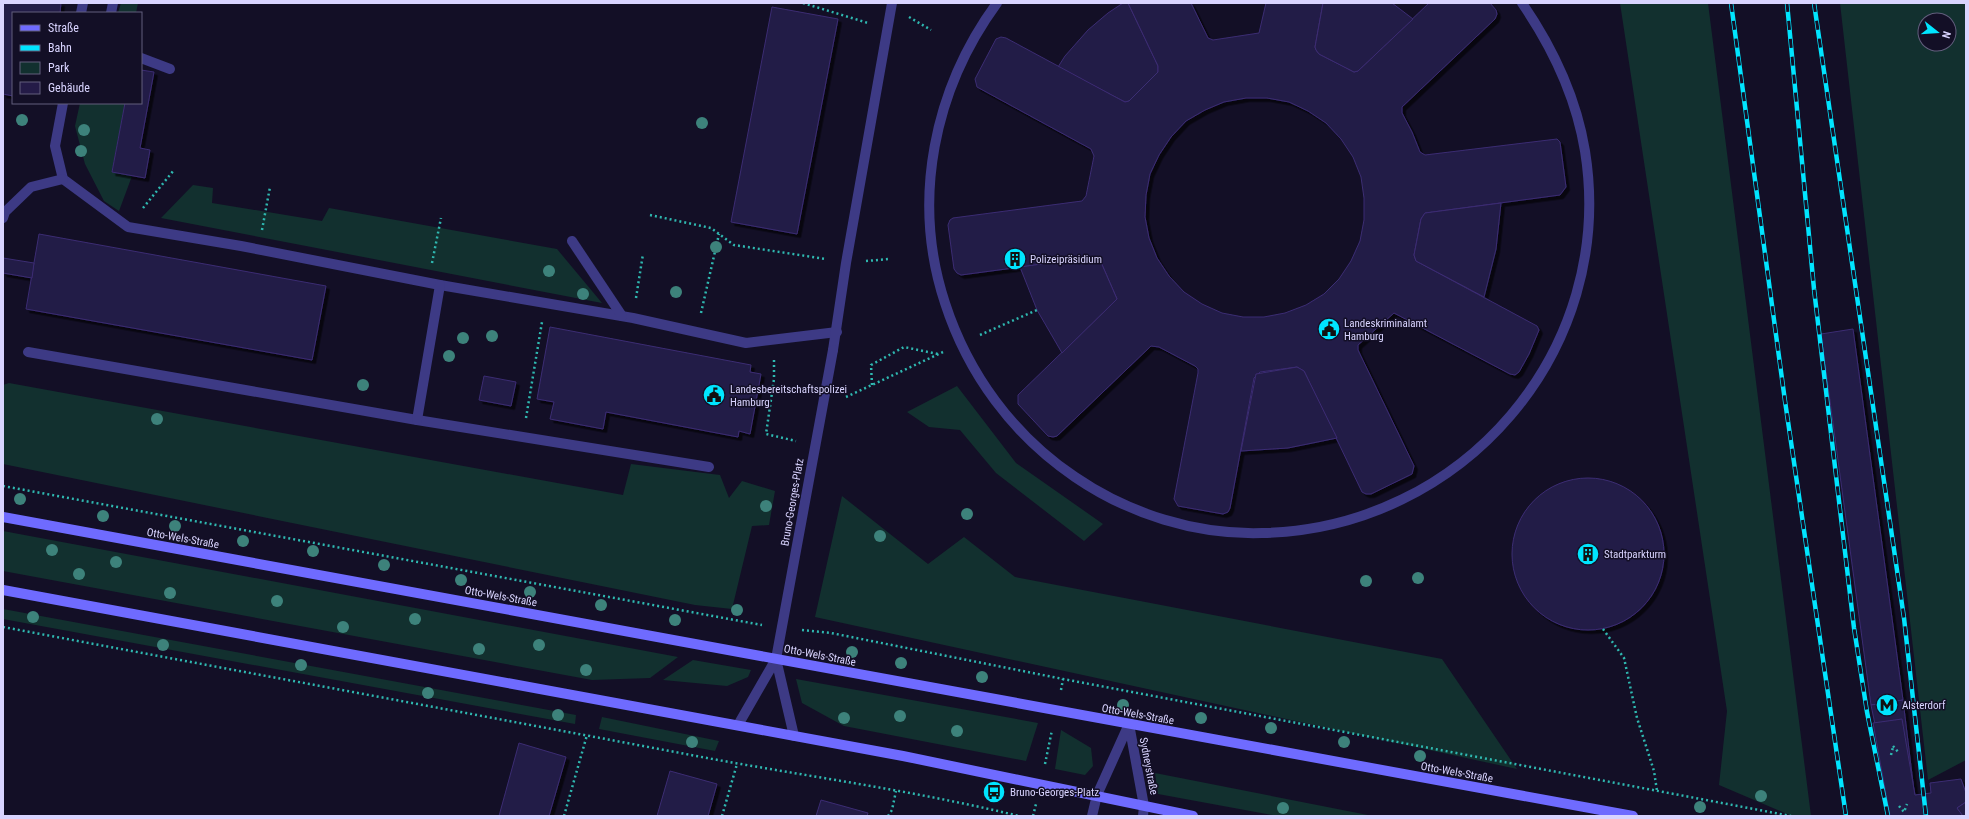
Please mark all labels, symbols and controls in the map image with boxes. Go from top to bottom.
legend [12,12,142,104]
north arrow [1917,12,1957,52]
text: Straße [48,21,79,35]
text: N [1939,30,1953,40]
text: Bahn [48,41,72,55]
text: Park [48,61,70,75]
text: Gebäude [48,81,90,95]
building icon: Polizeipräsidium [1002,246,1028,272]
place label: Polizeipräsidium [1030,253,1102,266]
public building icon: Landeskriminalamt Hamburg [1316,316,1342,342]
place label: Landeskriminalamt Hamburg [1344,317,1427,343]
public building icon: Landesbereitschaftspolizei Hamburg [701,382,727,408]
place label: Landesbereitschaftspolizei Hamburg [730,383,847,409]
street label: Bruno-Georges-Platz [778,457,807,547]
street label: Otto-Wels-Straße [146,526,220,551]
building icon: Stadtparkturm [1575,541,1601,567]
place label: Stadtparkturm [1604,548,1666,561]
street label: Otto-Wels-Straße [464,584,538,609]
street label: Otto-Wels-Straße [783,642,857,669]
metro station icon: Alsterdorf [1874,692,1900,718]
place label: Alsterdorf [1902,699,1946,712]
street label: Otto-Wels-Straße [1101,702,1175,727]
street label: Sydneystraße [1137,736,1160,796]
street label: Otto-Wels-Straße [1420,760,1494,785]
bus stop icon: Bruno-Georges-Platz [981,779,1007,805]
place label: Bruno-Georges-Platz [1010,786,1099,799]

